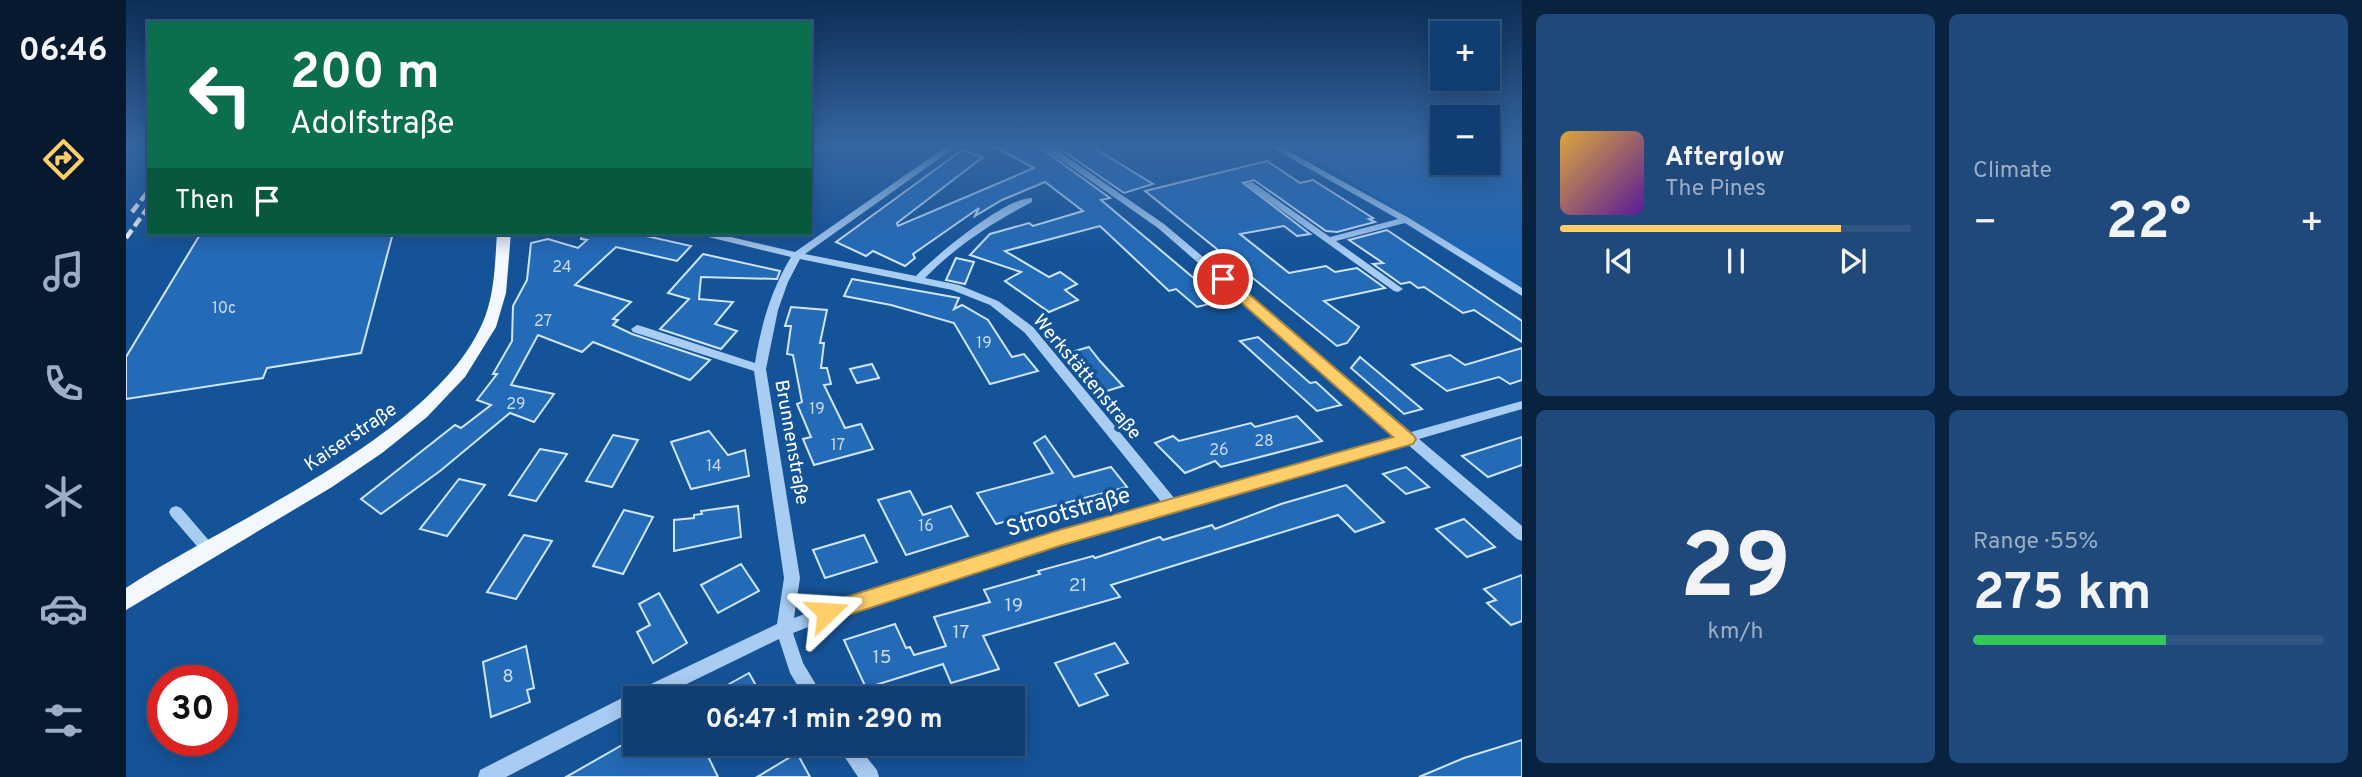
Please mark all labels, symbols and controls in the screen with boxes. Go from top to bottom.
map controls [1430,21,1500,175]
button: + [1430,21,1500,91]
text: 06:46 [19,32,107,72]
text: 200 m [290,44,440,106]
icon: left [175,49,266,140]
text: Adolfstraße [290,105,455,145]
button: − [1430,105,1500,175]
icon: directions [39,135,88,184]
text: Afterglow [1665,142,1785,175]
text: Climate [1973,157,2052,186]
text: The Pines [1665,175,1766,204]
icon: arrive [248,182,286,220]
text: Then [175,185,234,218]
text: 22° [2106,191,2191,257]
text: − [1973,200,1998,249]
text: + [2299,200,2324,249]
icon: previous [1600,242,1638,280]
icon: pause [1717,242,1755,280]
icon: next [1834,242,1872,280]
icon: music [39,247,88,296]
pin [1193,249,1253,309]
house number: 24 [552,258,572,278]
icon: arrive [1204,260,1242,298]
house number: 10c [212,299,236,319]
street label: Werkstättenstraße [1027,310,1146,445]
house number: 27 [534,312,552,332]
house number: 19 [976,334,992,354]
icon: phone [39,359,88,408]
street label: Brunnenstraße [768,378,814,507]
house number: 29 [506,395,526,415]
street label: Kaiserstraße [300,398,402,477]
house number: 19 [809,400,825,420]
house number: 28 [1254,432,1274,452]
house number: 17 [831,436,845,456]
house number: 26 [1209,441,1229,461]
house number: 14 [706,457,722,477]
icon: climate [39,472,88,521]
street label: Strootstraße [1003,482,1134,545]
text: 29 [1680,515,1791,630]
house number: 16 [918,517,934,537]
text: Range · 55% [1973,528,2098,557]
text: 275 km [1973,562,2152,628]
house number: 21 [1069,574,1087,598]
position arrow [790,575,864,649]
icon: car [39,584,88,633]
house number: 19 [1005,594,1023,618]
text: km/h [1708,618,1763,647]
house number: 17 [953,621,970,645]
house number: 15 [873,646,891,670]
speed limit sign: 30 [147,665,238,756]
house number: 8 [502,665,514,689]
icon: filters [39,696,88,745]
text: 06:47 · 1 min · 290 m [706,704,942,737]

